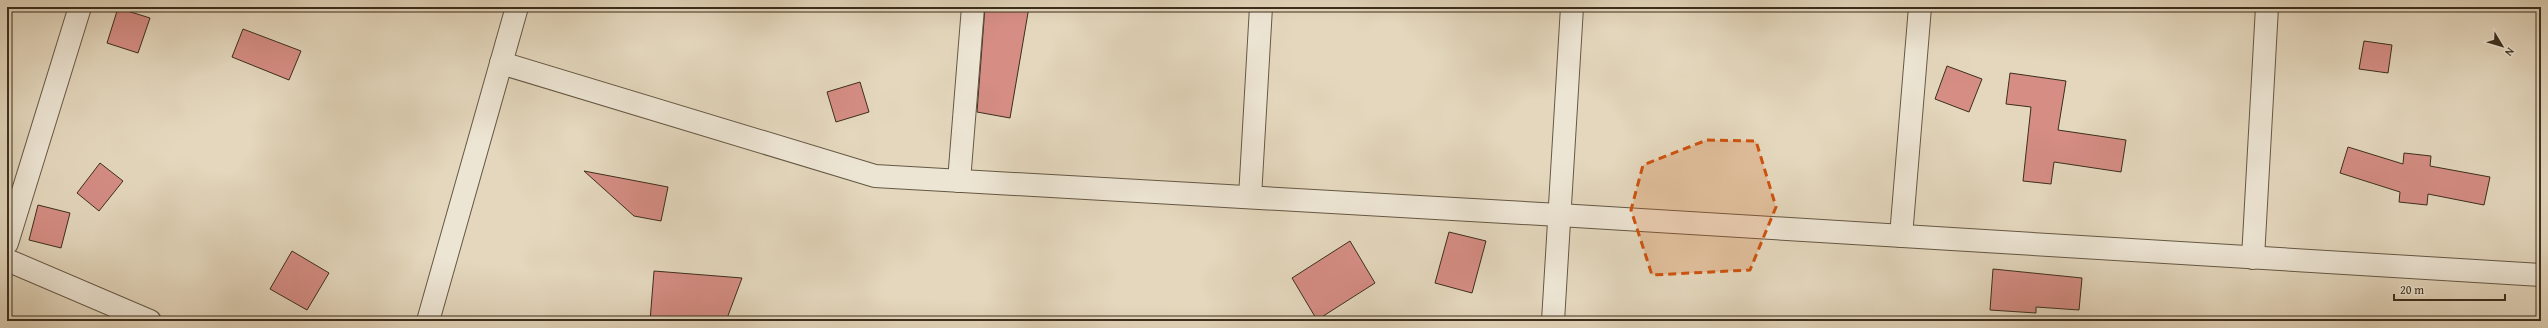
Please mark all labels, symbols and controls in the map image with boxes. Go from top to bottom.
north arrow [2482,26,2522,66]
text: N [2501,44,2518,60]
scale bar [2394,276,2505,302]
text: 20 m [2400,281,2424,298]

